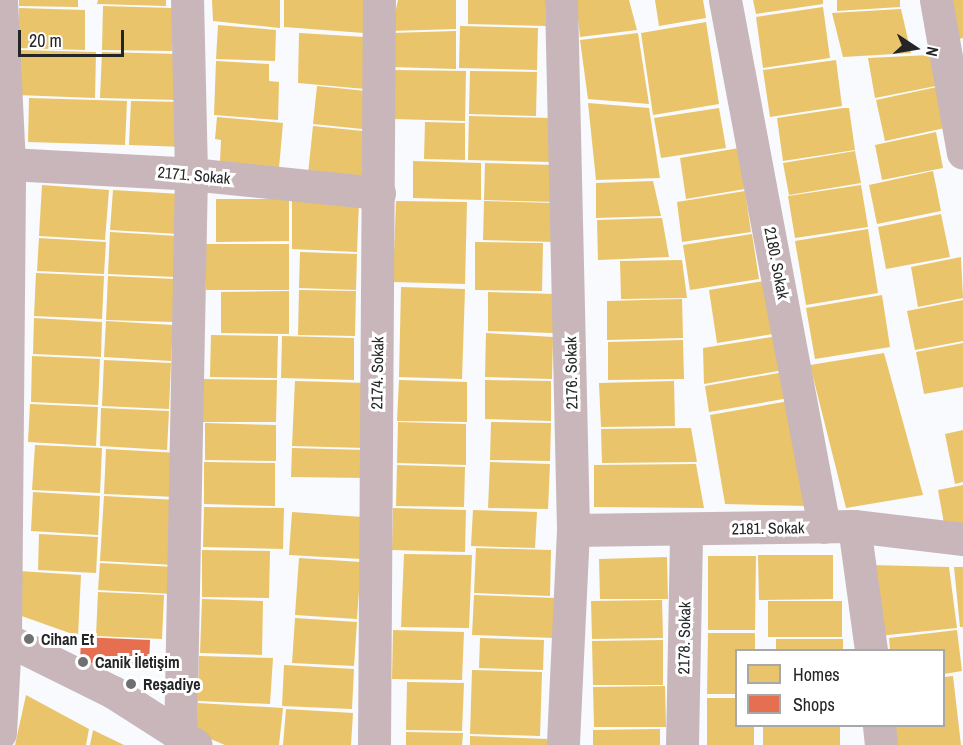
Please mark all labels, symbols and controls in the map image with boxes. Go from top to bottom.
scale bar [21,18,128,56]
north arrow [885,18,945,78]
text: 20 m [29,28,62,53]
text: N [921,45,944,59]
street label: 2171. Sokak [157,162,231,188]
street label: 2180. Sokak [761,225,793,301]
street label: 2174. Sokak [367,336,387,410]
street label: 2176. Sokak [561,336,581,410]
street label: 2181. Sokak [731,518,805,538]
street label: 2178. Sokak [674,601,694,675]
place label: Cihan Et [41,629,94,649]
marker: Cihan Et [22,632,36,646]
legend [735,649,945,727]
place label: Canik İletişim [95,652,180,672]
marker: Canik İletişim [76,655,90,669]
text: Homes [793,662,840,687]
place label: Reşadiye [143,674,201,694]
marker: Reşadiye [124,677,138,691]
text: Shops [793,692,835,717]

